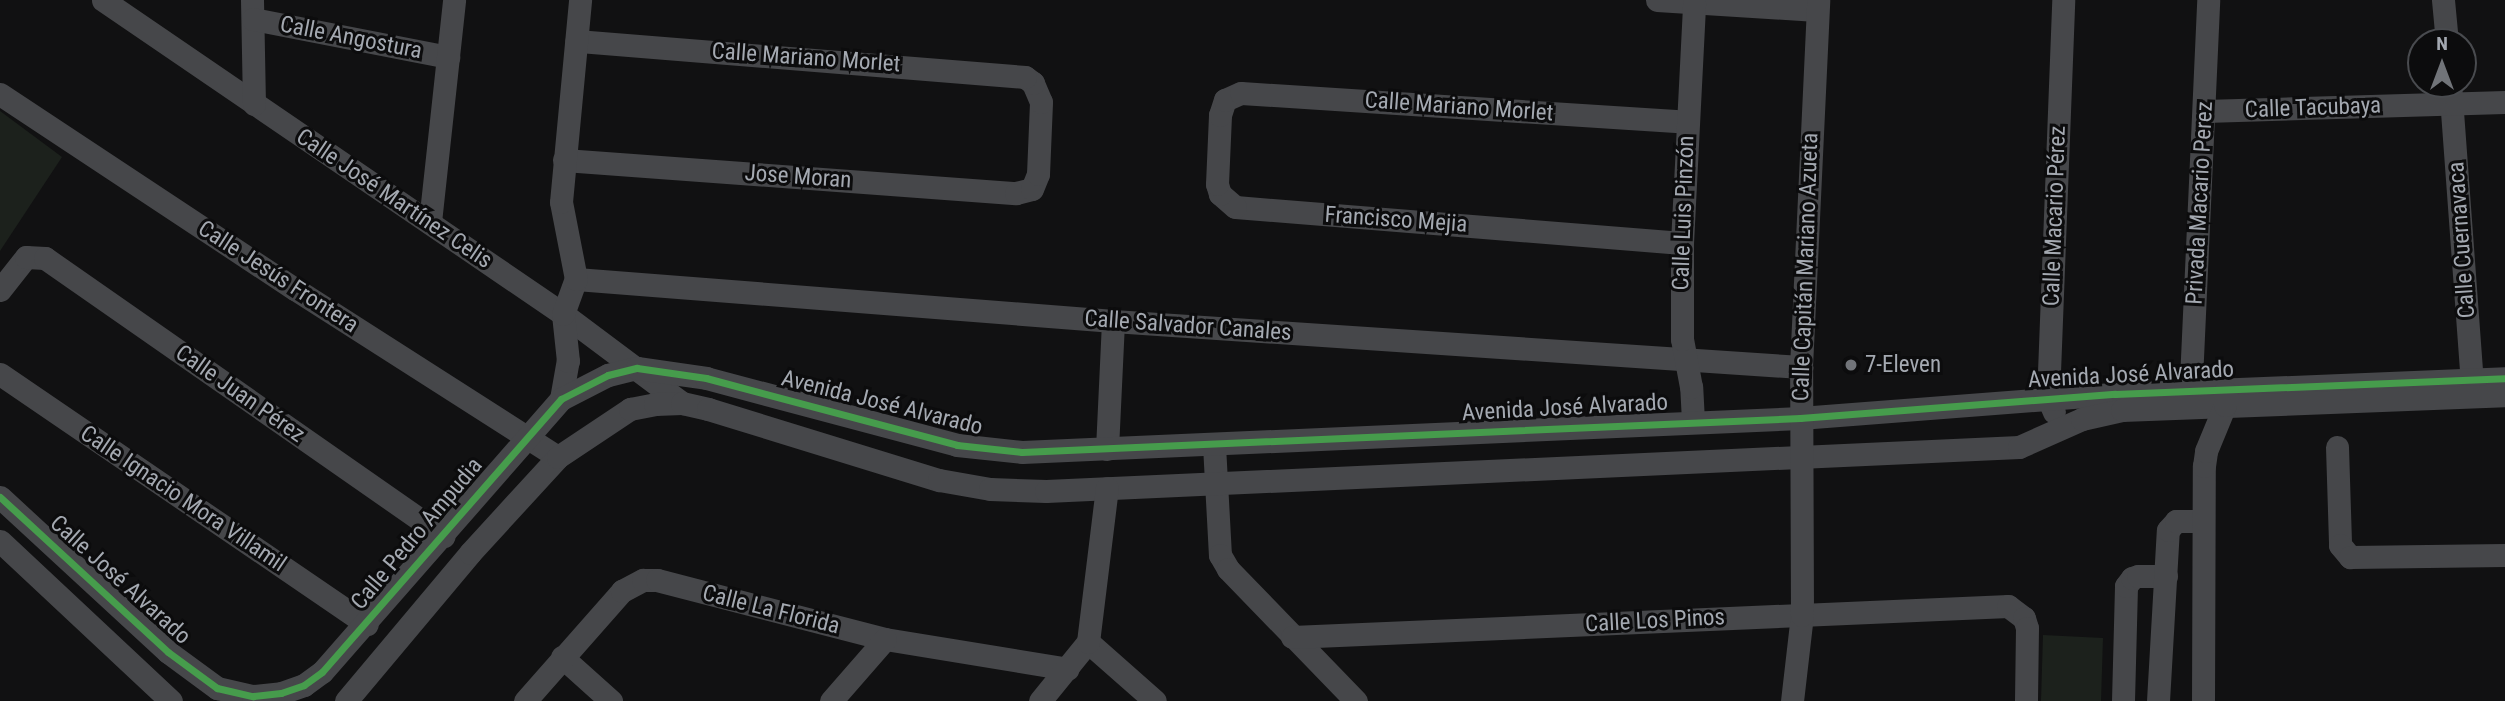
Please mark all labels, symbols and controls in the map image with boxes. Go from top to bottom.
street label: Calle Angostura [278,11,424,65]
north arrow [2407,28,2477,98]
text: N [2436,32,2448,55]
street label: Calle Mariano Morlet [711,38,901,78]
street label: Calle Mariano Morlet [1364,87,1554,127]
street label: Calle Tacubaya [2244,92,2382,124]
street label: Privada Macario Perez [2181,101,2219,305]
street label: Calle José Martínez Celis [291,123,497,275]
street label: Calle Macario Pérez [2038,125,2072,307]
street label: Calle Capitán Mariano Azueta [1788,132,1824,402]
street label: Calle Luis Pinzón [1668,135,1700,291]
street label: Jose Moran [744,160,852,194]
street label: Calle Cuernavaca [2443,161,2481,319]
street label: Francisco Mejia [1324,201,1468,239]
street label: Calle Jesús Frontera [193,215,363,339]
street label: Calle Salvador Canales [1083,305,1293,347]
street label: Calle Juan Pérez [170,339,310,449]
place label: 7-Eleven [1865,351,1941,379]
street label: Avenida José Alvarado [2027,356,2235,394]
marker: 7-Eleven [1843,357,1859,373]
street label: Avenida José Alvarado [779,365,985,441]
street label: Avenida José Alvarado [1461,389,1669,427]
street label: Calle Ignacio Mora Villamil [75,420,291,578]
street label: Calle Pedro Ampudia [345,452,489,616]
street label: Calle José Alvarado [44,510,196,650]
street label: Calle La Florida [699,580,843,640]
street label: Calle Los Pinos [1584,604,1726,638]

